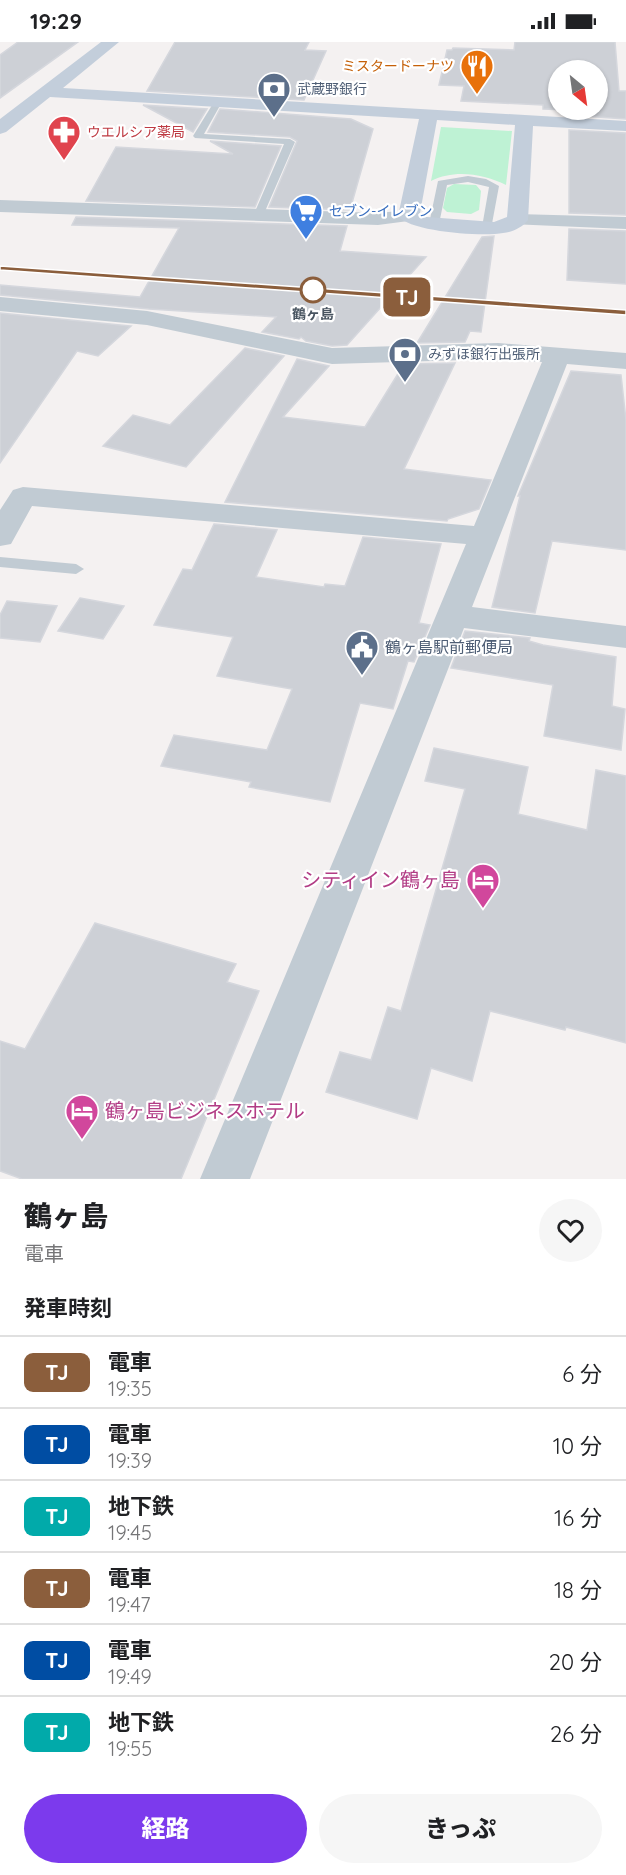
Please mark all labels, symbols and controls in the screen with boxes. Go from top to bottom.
text: 19:29 [30,7,82,35]
restaurant icon: ミスタードーナツ [459,48,495,95]
place label: ミスタードーナツ [342,57,454,75]
north arrow [548,60,608,120]
map controls [548,60,608,120]
bank icon: 武蔵野銀行 [256,71,292,118]
place label: 武蔵野銀行 [297,80,367,98]
pharmacy icon: ウエルシア薬局 [46,114,82,161]
place label: ウエルシア薬局 [87,123,185,141]
supermarket icon: セブン-イレブン [288,193,324,240]
place label: セブン-イレブン [329,202,432,220]
marker: 鶴ヶ島 [300,277,326,303]
line badge: TJ [380,278,434,316]
text: TJ [395,284,419,310]
place label: 鶴ヶ島 [292,305,334,323]
bank icon: みずほ銀行出張所 [387,336,423,383]
place label: みずほ銀行出張所 [428,345,540,363]
public building icon: 鶴ヶ島駅前郵便局 [344,629,380,676]
place label: 鶴ヶ島駅前郵便局 [385,637,513,657]
hotel icon: シティイン鶴ヶ島 [465,862,501,909]
place label: シティイン鶴ヶ島 [301,867,460,892]
hotel icon: 鶴ヶ島ビジネスホテル [64,1093,100,1140]
place label: 鶴ヶ島ビジネスホテル [105,1098,305,1123]
text: 鶴ヶ島 [24,1198,108,1233]
button: heart [539,1199,602,1262]
text: 電車 [24,1241,64,1266]
text: 発車時刻 [24,1294,112,1322]
text: 電車 [108,1348,152,1376]
text: TJ [45,1359,69,1385]
text: 6 分 [562,1360,602,1388]
text: 19:35 [108,1376,152,1401]
text: 電車 [108,1420,152,1448]
text: TJ [45,1431,69,1457]
text: 10 分 [553,1432,602,1460]
text: 19:39 [108,1448,152,1473]
text: 地下鉄 [108,1492,174,1520]
text: TJ [45,1503,69,1529]
text: 16 分 [554,1504,602,1532]
text: 19:45 [108,1520,152,1545]
text: 電車 [108,1564,152,1592]
text: TJ [45,1575,69,1601]
text: 18 分 [554,1576,602,1604]
text: 19:47 [108,1592,151,1617]
text: 電車 [108,1636,152,1664]
text: TJ [45,1647,69,1673]
text: 20 分 [549,1648,602,1676]
text: 19:49 [108,1664,152,1689]
text: 地下鉄 [108,1708,174,1736]
text: TJ [45,1719,69,1745]
text: 26 分 [550,1720,602,1748]
text: 19:55 [108,1736,152,1761]
button: 経路 [24,1794,307,1863]
button: きっぷ [319,1794,602,1863]

